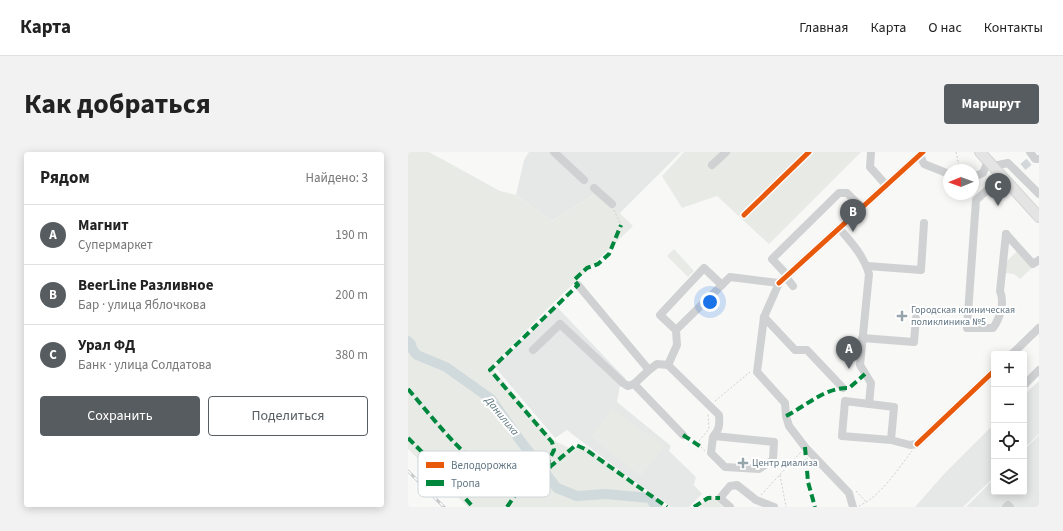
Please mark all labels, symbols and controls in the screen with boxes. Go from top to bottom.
text: Карта [20,14,71,41]
text: Главная [799,18,848,38]
text: Карта [870,18,906,38]
text: О нас [928,18,962,38]
text: Контакты [984,18,1043,38]
text: Как добраться [24,84,211,124]
button: Маршрут [944,84,1039,124]
north arrow [943,164,979,200]
text: Рядом [40,166,90,190]
text: Найдено: 3 [306,169,368,187]
pin: C [985,173,1011,206]
pin: B [840,199,866,232]
text: Магнит [78,215,129,236]
text: A [49,226,57,244]
text: 190 m [335,226,368,244]
text: Супермаркет [78,236,153,254]
text: BeerLine Разливное [78,275,213,296]
text: B [49,286,57,304]
text: 200 m [335,286,368,304]
your location [700,292,720,312]
text: Бар · улица Яблочкова [78,296,206,314]
place label: Городская клиническая поликлиника №5 [911,303,1015,329]
marker: Городская клиническая поликлиника №5 [896,310,908,322]
text: Урал ФД [78,335,135,356]
pin: A [836,336,862,369]
text: C [49,346,57,364]
text: 380 m [335,346,368,364]
map controls [991,351,1027,495]
button: + [991,351,1027,387]
text: Банк · улица Солдатова [78,356,212,374]
button: − [991,387,1027,423]
water label: Данилиха [481,393,522,439]
button: Сохранить [40,396,200,436]
button: Поделиться [208,396,368,436]
button: locate [991,423,1027,459]
legend [418,451,550,497]
place label: Центр диализа [752,456,818,470]
marker: Центр диализа [737,457,749,469]
text: Велодорожка [451,458,517,473]
button: layers [991,459,1027,495]
text: Тропа [451,476,480,491]

